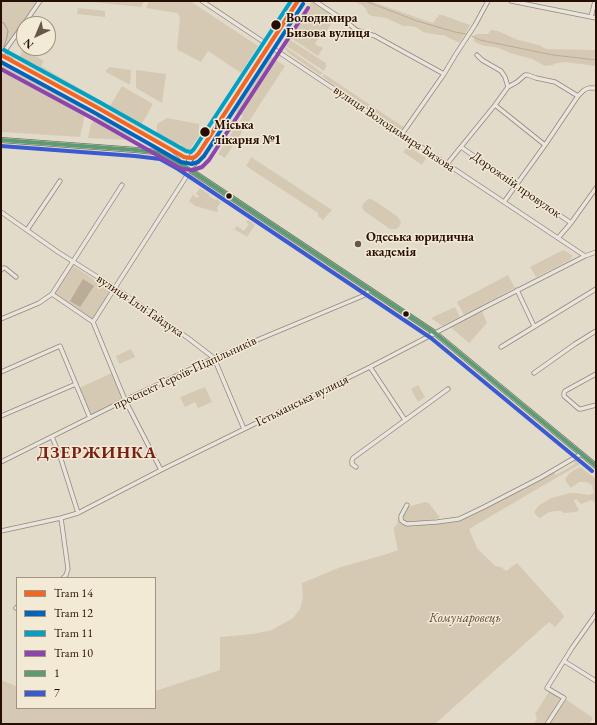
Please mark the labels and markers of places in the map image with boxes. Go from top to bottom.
place label: Володимира Бизова вулиця [286,10,370,41]
marker: Володимира Бизова вулиця [269,18,283,32]
place label: Міська лікарня №1 [214,117,281,148]
marker: Міська лікарня №1 [198,125,212,139]
unlabelled marker [224,191,234,201]
place label: Одеська юридична академія [366,229,474,260]
marker: Одеська юридична академія [353,239,363,249]
unlabelled marker [401,309,411,319]

